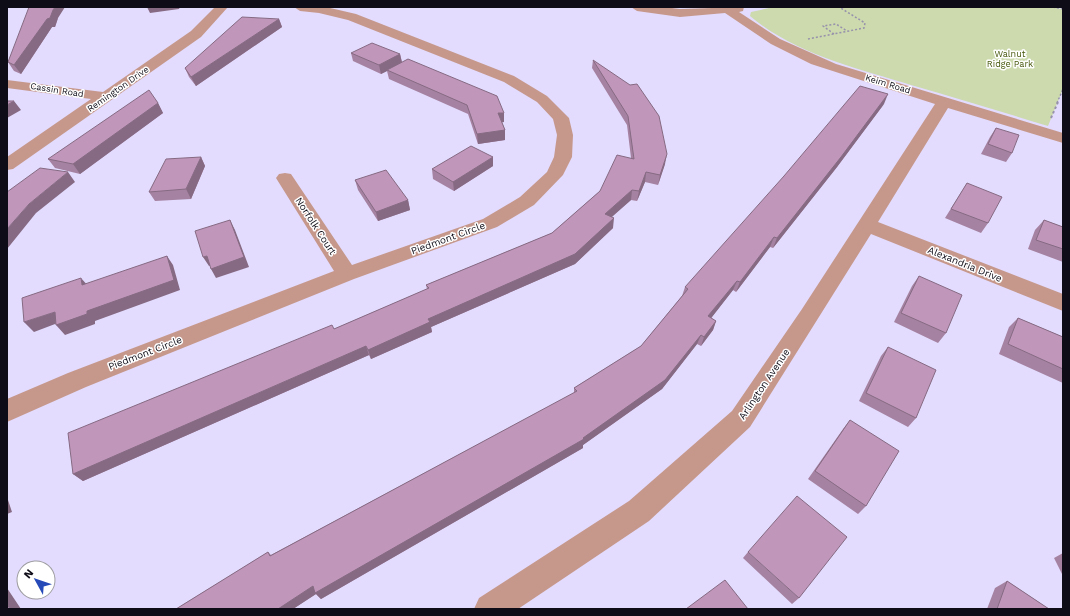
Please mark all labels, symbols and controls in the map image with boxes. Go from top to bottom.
park label: Walnut Ridge Park [987,49,1033,69]
street label: Remington Drive [85,64,151,114]
street label: Keim Road [864,72,912,96]
street label: Cassin Road [30,81,84,99]
street label: Norfolk Court [293,195,339,257]
street label: Piedmont Circle [410,219,487,256]
street label: Alexandria Drive [926,244,1004,284]
street label: Piedmont Circle [107,334,184,372]
street label: Arlington Avenue [736,346,792,421]
north arrow [16,560,56,600]
text: N [21,567,36,581]

